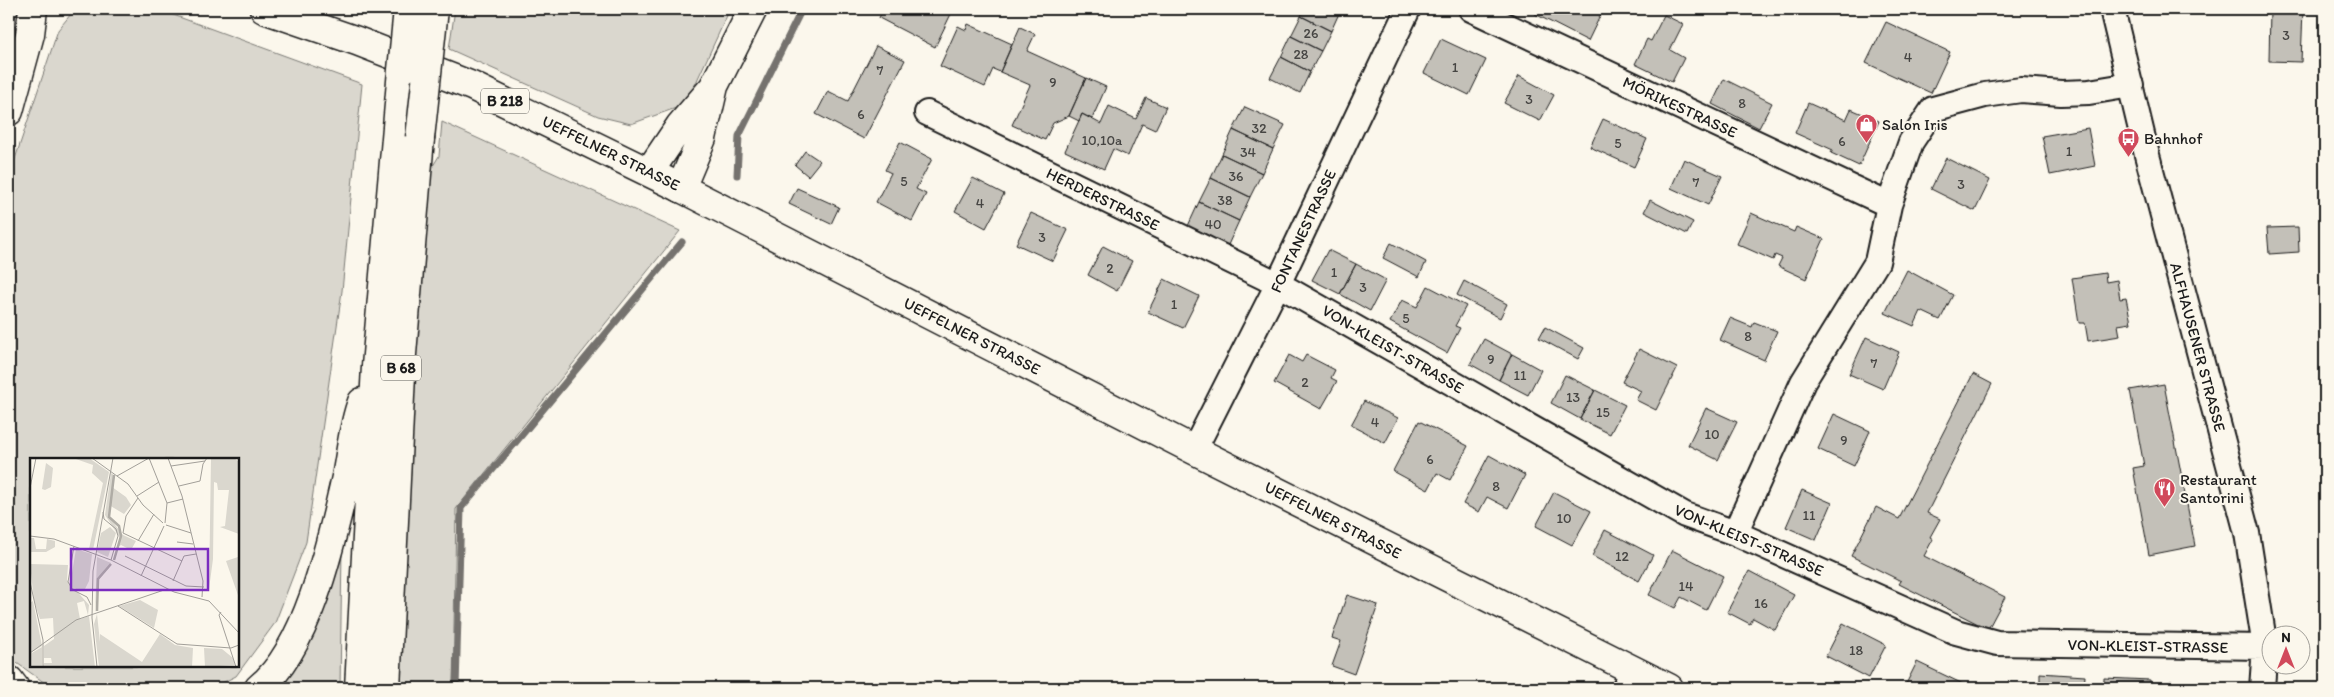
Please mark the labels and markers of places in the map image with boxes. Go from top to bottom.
shop icon: Salon Iris [1854,112,1878,143]
place label: Salon Iris [1882,115,1948,134]
bus stop icon: Bahnhof [2116,126,2140,157]
place label: Bahnhof [2144,129,2203,148]
place label: Restaurant Santorini [2180,470,2257,507]
restaurant icon: Restaurant Santorini [2152,476,2176,507]

